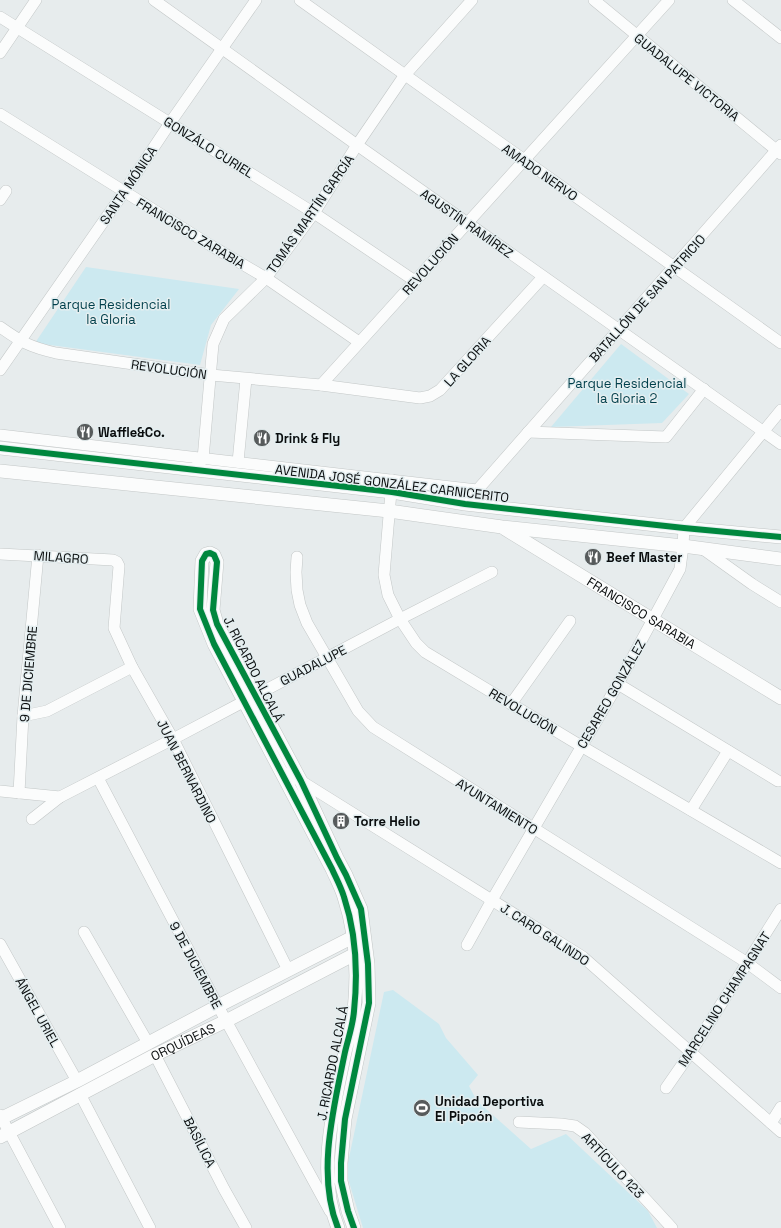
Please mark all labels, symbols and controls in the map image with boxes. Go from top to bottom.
street label: GUADALUPE VICTORIA [631,30,743,125]
street label: GONZÁLO CURIEL [160,113,257,182]
street label: AMADO NERVO [498,140,581,205]
street label: SANTA MÓNICA [96,143,161,228]
street label: TOMÁS MARTÍN GARCÍA [263,151,358,277]
street label: AGUSTÍN RAMÍREZ [417,185,516,262]
street label: FRANCISCO ZARABIA [133,194,248,273]
street label: REVOLUCIÓN [398,230,462,298]
street label: BATALLÓN DE SAN PATRICIO [585,231,709,366]
park label: Parque Residencial la Gloria [52,296,170,328]
street label: LA GLORIA [440,333,494,390]
street label: REVOLUCIÓN [130,356,208,383]
park label: Parque Residencial la Gloria 2 [568,375,686,407]
restaurant icon: Waffle&Co. [75,422,95,442]
place label: Waffle&Co. [98,424,165,441]
restaurant icon: Drink & Fly [252,428,272,448]
place label: Drink & Fly [275,430,340,447]
street label: AVENIDA JOSÉ GONZÁLEZ CARNICERITO [274,461,510,506]
street label: MILAGRO [33,547,89,568]
restaurant icon: Beef Master [583,547,603,567]
place label: Beef Master [606,549,682,566]
street label: FRANCISCO SARABIA [584,573,699,653]
street label: J. RICARDO ALCALÁ [220,613,288,725]
street label: 9 DE DICIEMBRE [16,625,41,723]
street label: CESAREO GONZÁLEZ [573,637,650,752]
street label: GUADALUPE [277,641,349,690]
street label: REVOLUCIÓN [486,684,560,738]
street label: JUAN BERNARDINO [153,716,220,826]
street label: AYUNTAMIENTO [453,774,541,838]
building icon: Torre Helio [331,811,351,831]
place label: Torre Helio [354,813,420,830]
street label: J. CARO GALINDO [497,899,593,970]
street label: 9 DE DICIEMBRE [165,919,226,1012]
street label: MARCELINO CHAMPAGNAT [674,928,775,1070]
street label: ÁNGEL URIEL [11,974,64,1050]
street label: J. RICARDO ALCALÁ [313,1004,352,1122]
street label: ORQUÍDEAS [148,1020,218,1065]
place label: Unidad Deportiva El Pipoón [435,1093,544,1125]
sports icon: Unidad Deportiva El Pipoón [412,1098,432,1118]
street label: BASÍLICA [180,1114,220,1170]
street label: ARTÍCULO 123 [578,1129,648,1202]

